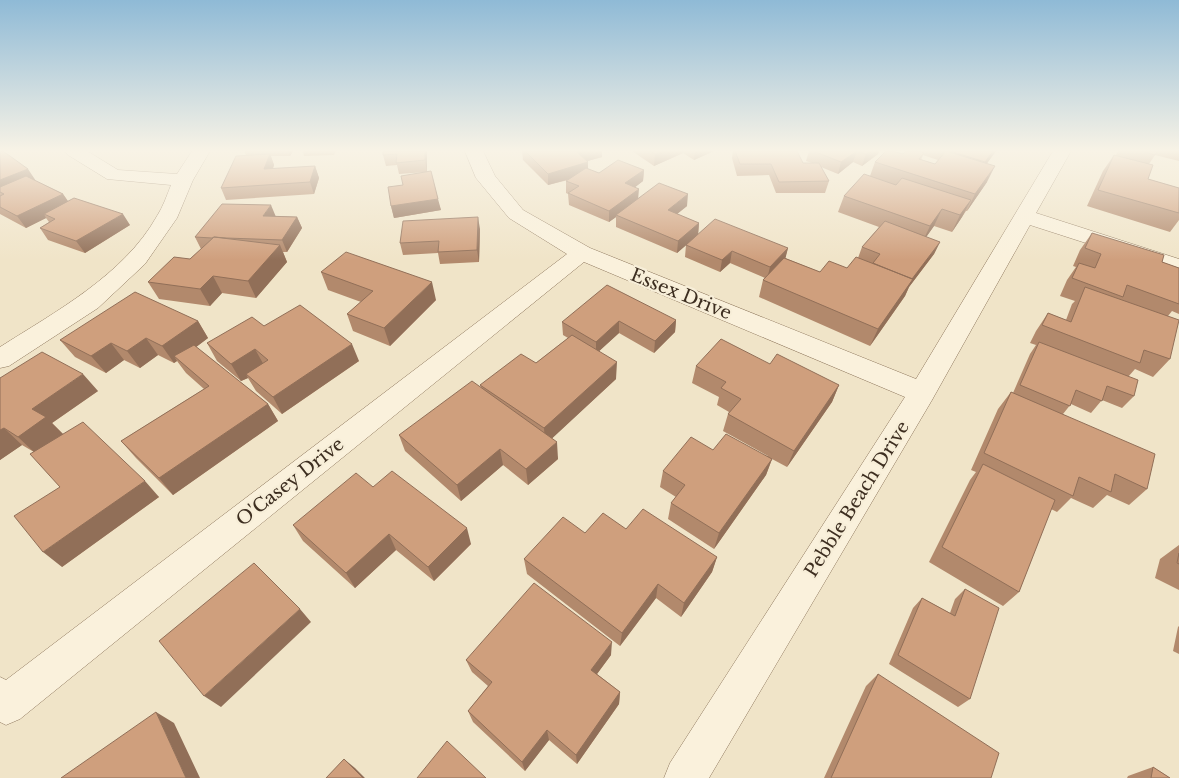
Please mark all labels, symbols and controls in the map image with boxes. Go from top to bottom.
street label: Essex Drive [627,264,735,324]
street label: Pebble Beach Drive [800,417,914,581]
street label: O'Casey Drive [232,433,348,531]

